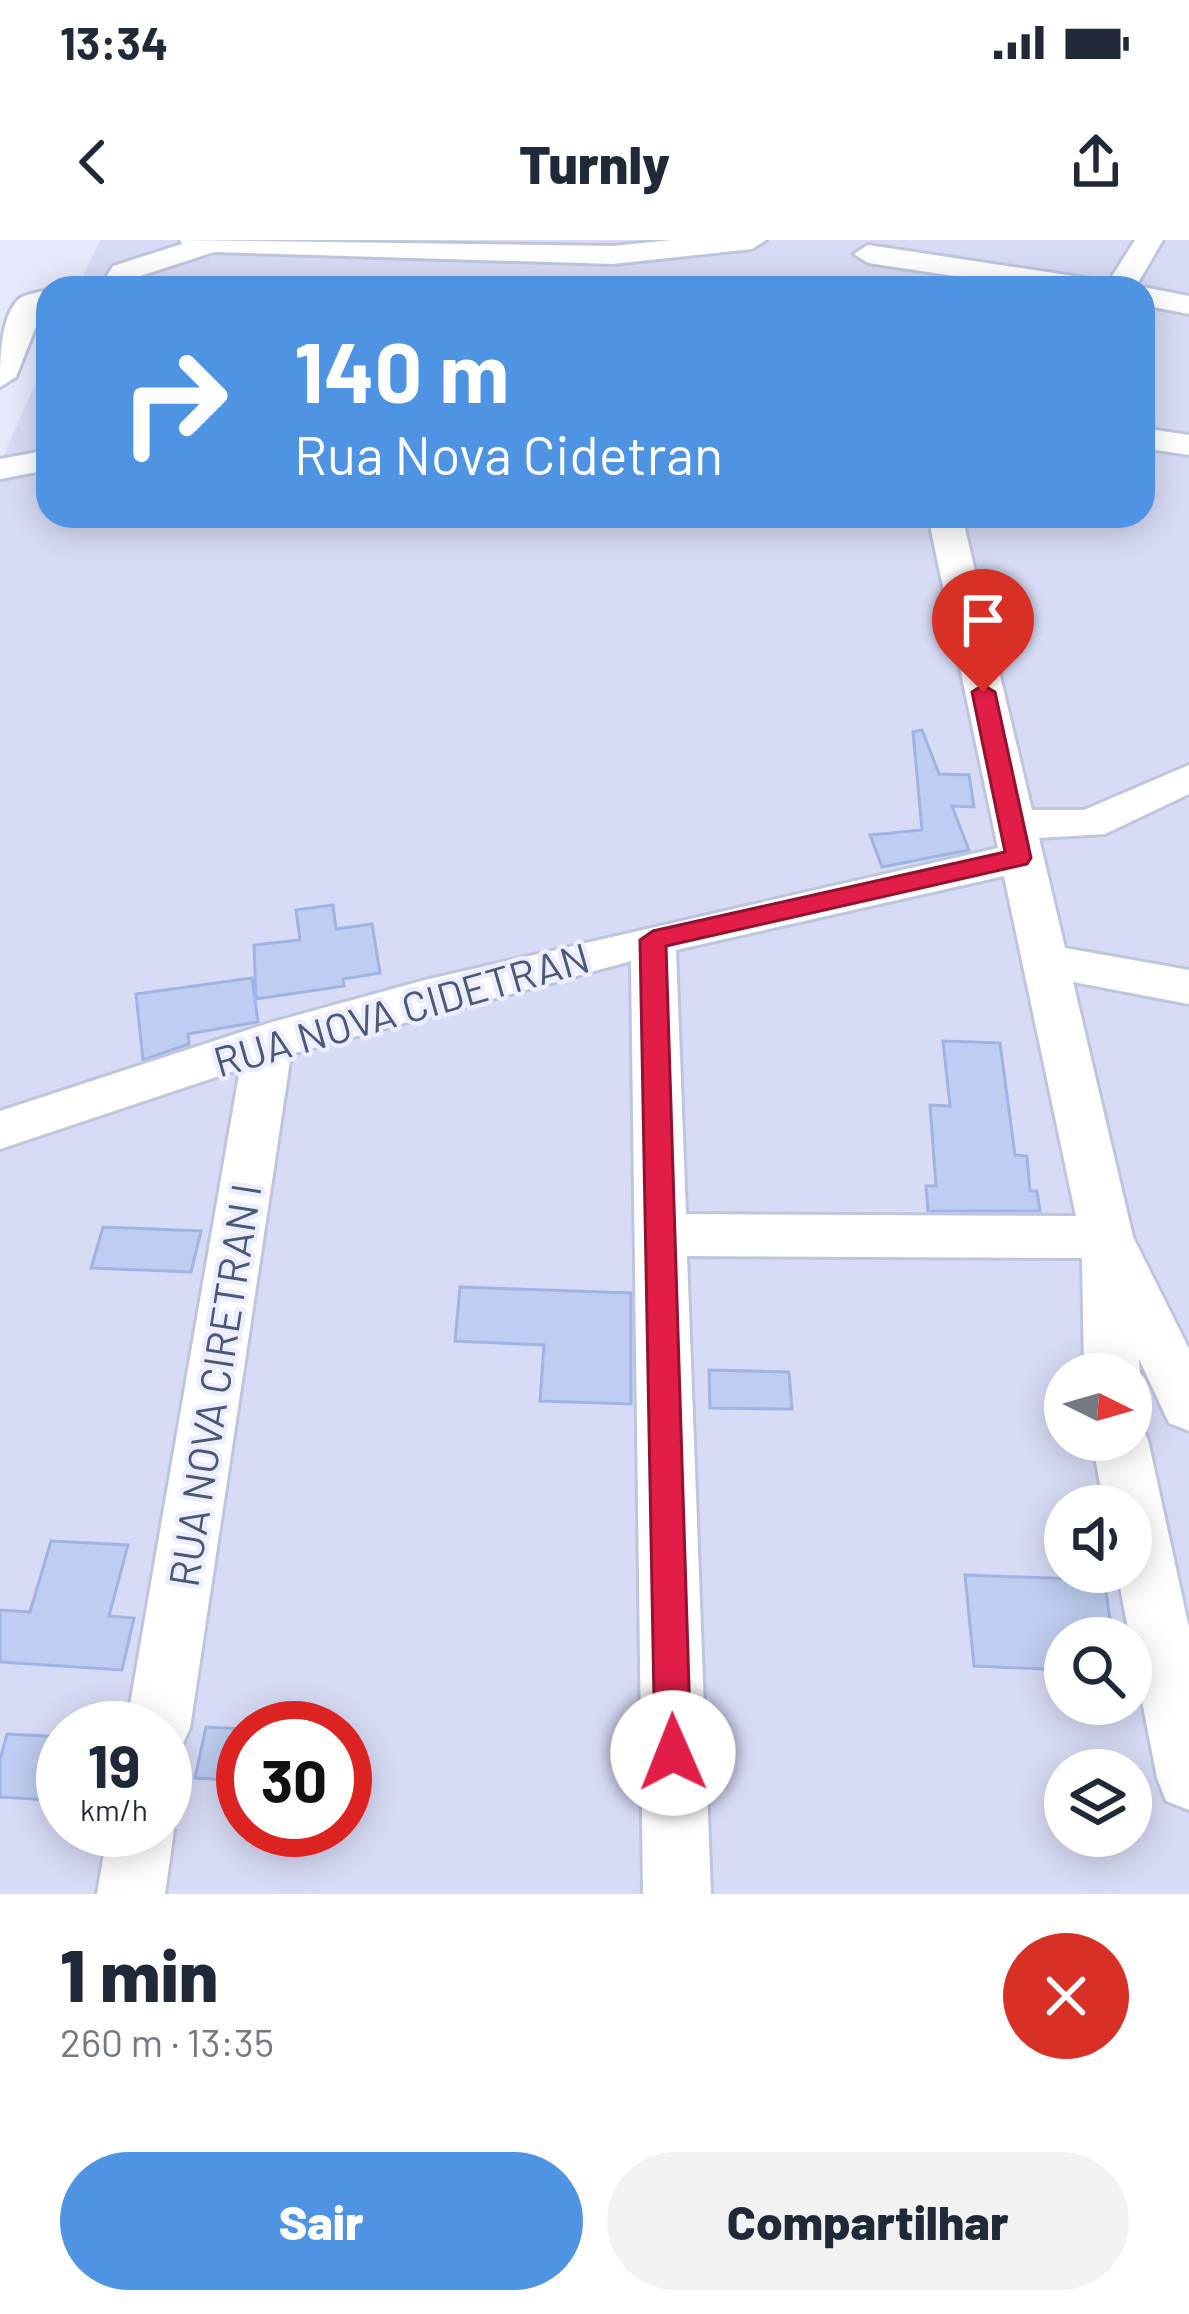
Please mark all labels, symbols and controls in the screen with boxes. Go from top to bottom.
text: 13:34 [60,15,168,69]
icon: back [60,129,126,195]
icon: share [1063,129,1129,195]
text: Turnly [519,130,670,195]
text: 140 m [294,319,509,420]
icon: right [96,324,252,480]
text: Rua Nova Cidetran [294,421,723,486]
pin [932,569,1034,692]
icon: arrive [950,587,1016,653]
street label: RUA NOVA CIDETRAN [208,930,594,1086]
street label: RUA NOVA CIRETRAN I [156,1180,270,1590]
north arrow [1044,1353,1152,1461]
map controls [1044,1353,1152,1857]
button: sound [1044,1485,1152,1593]
button: search [1044,1617,1152,1725]
position arrow [610,1690,736,1816]
speed limit sign: 30 [216,1701,372,1857]
text: 19 [87,1728,141,1800]
button: layers [1044,1749,1152,1857]
text: km/h [80,1791,148,1827]
text: 1 min [60,1930,218,2016]
button: close [1003,1933,1129,2059]
text: 260 m · 13:35 [60,2018,274,2065]
button: Sair [60,2152,583,2290]
button: Compartilhar [607,2152,1129,2290]

